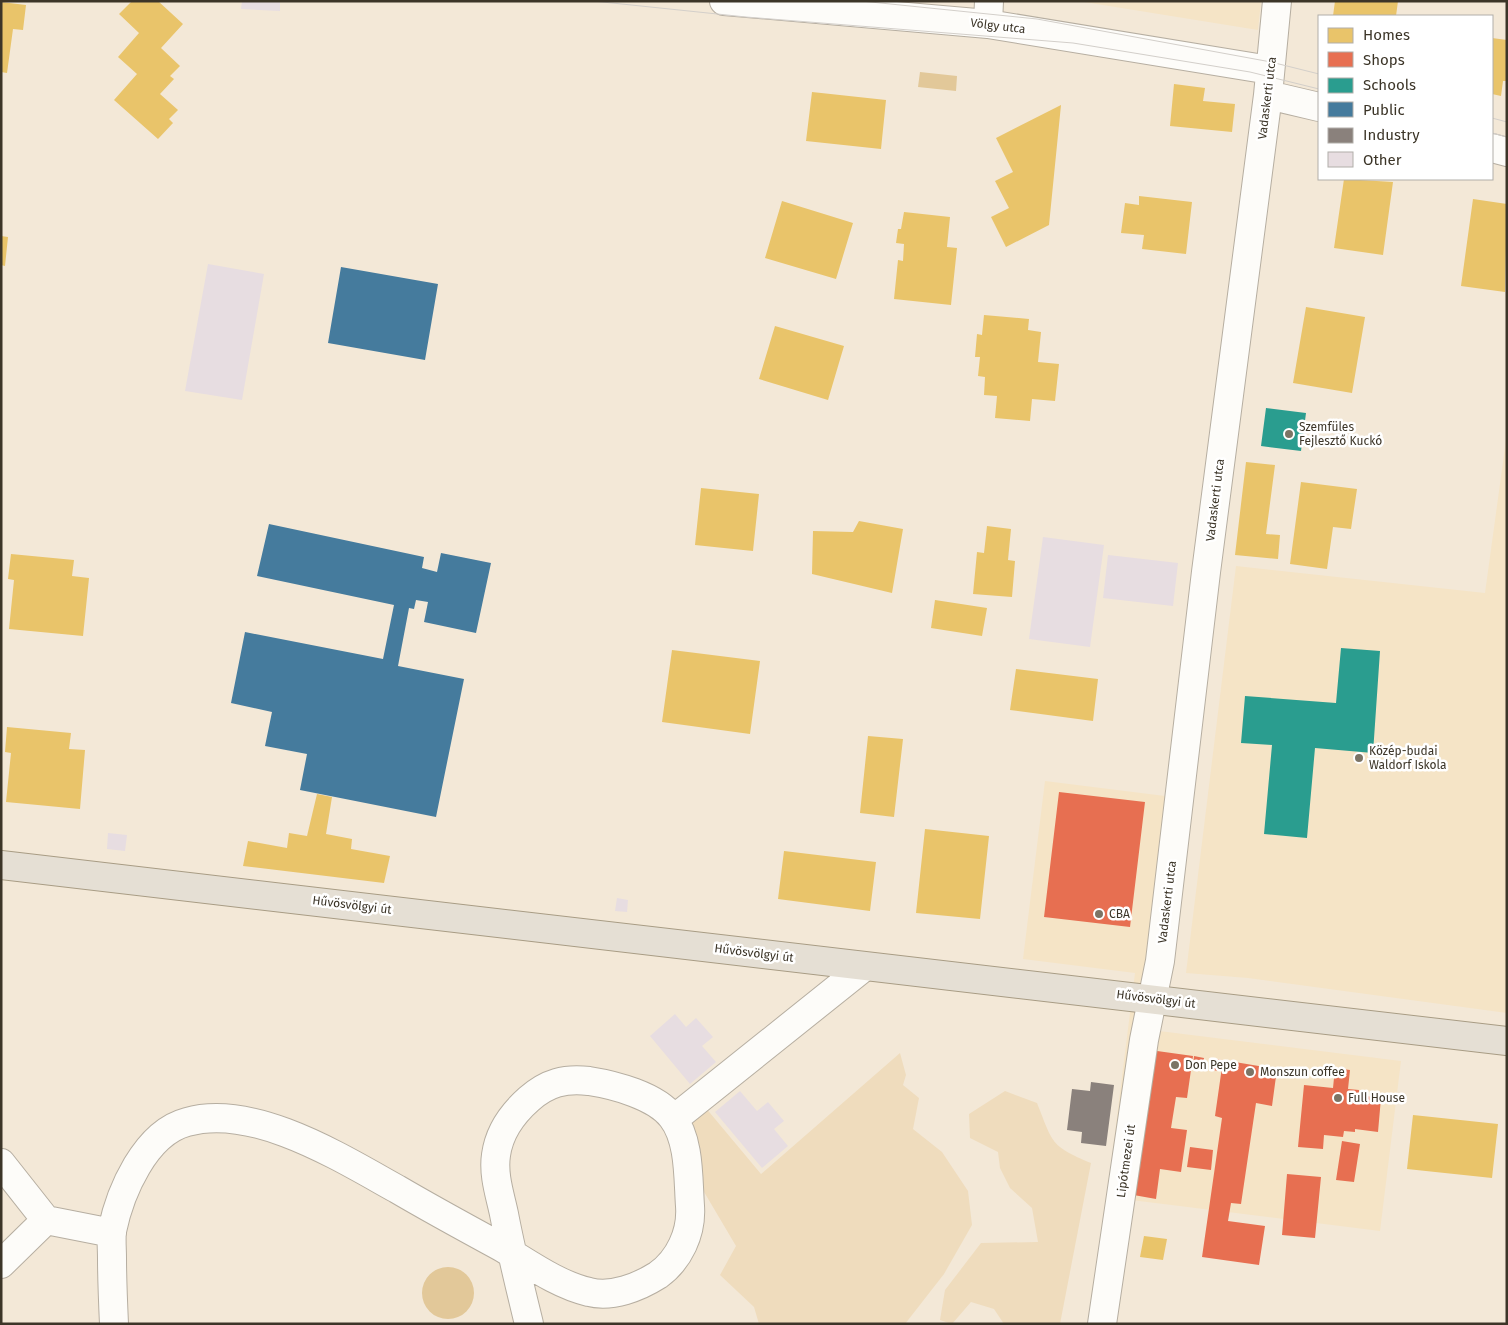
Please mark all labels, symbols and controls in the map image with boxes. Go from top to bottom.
legend [1318,15,1493,180]
street label: Völgy utca [970,16,1026,36]
text: Homes [1363,26,1410,44]
text: Shops [1363,51,1405,69]
street label: Vadaskerti utca [1255,56,1279,140]
text: Schools [1363,76,1416,94]
text: Public [1363,101,1405,119]
text: Industry [1363,126,1420,144]
text: Other [1363,151,1402,169]
place label: Szemfüles Fejlesztő Kuckó [1299,420,1382,448]
marker: Szemfüles Fejlesztő Kuckó [1283,428,1295,440]
street label: Vadaskerti utca [1203,458,1227,542]
place label: Közép-budai Waldorf Iskola [1369,744,1447,772]
marker: Közép-budai Waldorf Iskola [1353,752,1365,764]
street label: Vadaskerti utca [1155,860,1179,944]
street label: Hűvösvölgyi út [312,893,393,917]
place label: CBA [1109,907,1130,921]
marker: CBA [1093,908,1105,920]
street label: Hűvösvölgyi út [714,941,795,965]
street label: Hűvösvölgyi út [1116,987,1197,1011]
place label: Don Pepe [1185,1058,1237,1072]
marker: Don Pepe [1169,1059,1181,1071]
place label: Monszun coffee [1260,1065,1345,1079]
marker: Monszun coffee [1244,1066,1256,1078]
place label: Full House [1348,1091,1405,1105]
marker: Full House [1332,1092,1344,1104]
street label: Lipótmezei út [1114,1123,1138,1199]

